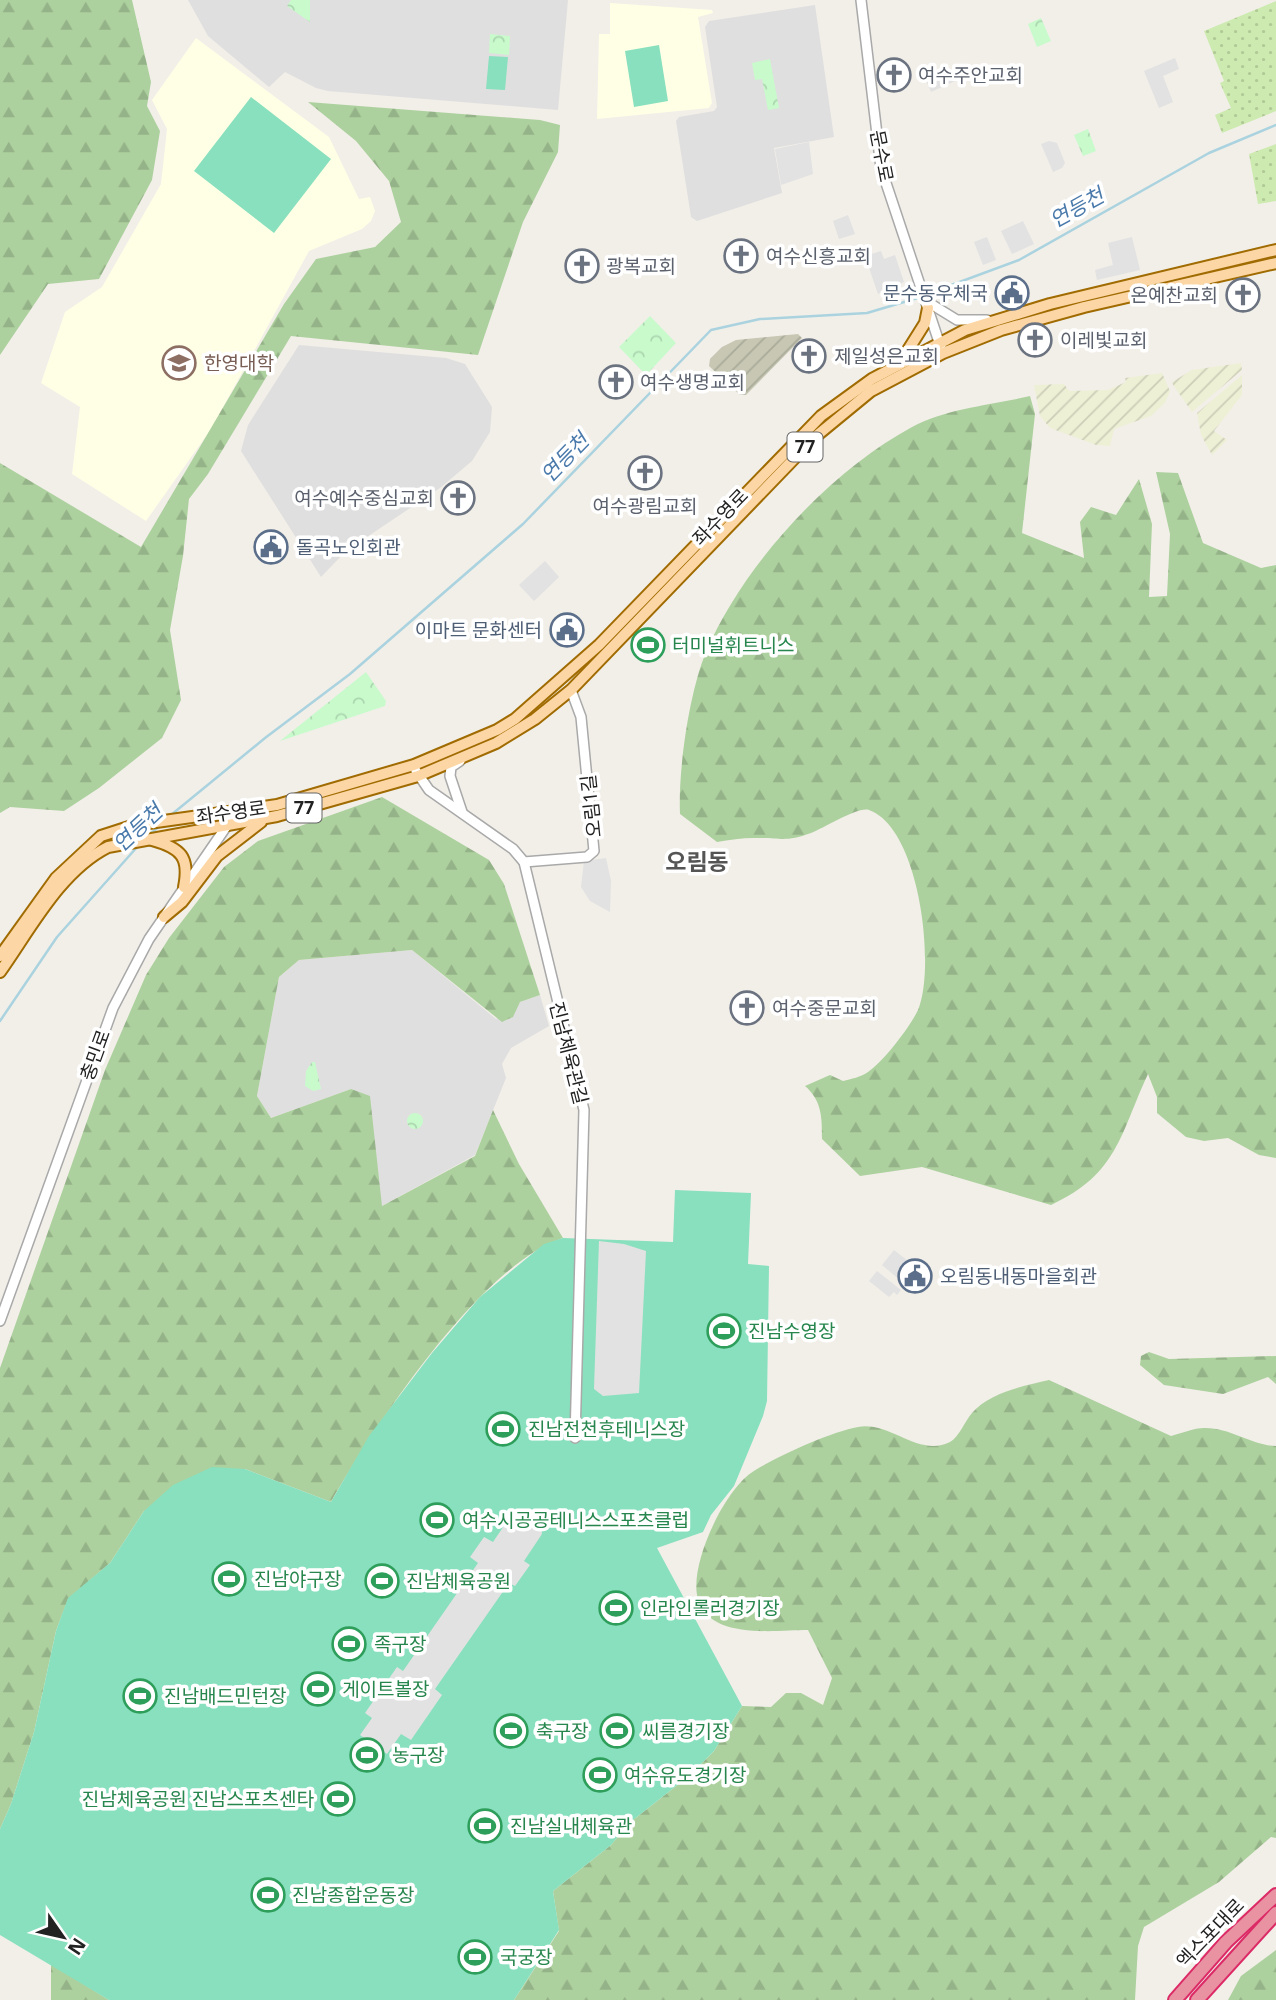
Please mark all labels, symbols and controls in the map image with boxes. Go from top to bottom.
church icon: 여수주안교회 [875,56,913,94]
place label: 여수주안교회 [918,62,1023,88]
street label: 문수로 [864,128,900,184]
water label: 연등천 [1044,180,1111,233]
church icon: 여수신흥교회 [722,237,760,275]
place label: 여수신흥교회 [766,243,871,269]
church icon: 광복교회 [563,247,601,285]
place label: 광복교회 [606,253,676,279]
public building icon: 문수동우체국 [993,274,1031,312]
church icon: 온예찬교회 [1224,276,1262,314]
place label: 문수동우체국 [883,280,988,306]
place label: 온예찬교회 [1131,282,1218,308]
church icon: 이레빛교회 [1016,321,1054,359]
place label: 이레빛교회 [1060,327,1147,353]
church icon: 제일성은교회 [790,337,828,375]
place label: 제일성은교회 [834,343,939,369]
school or university icon: 한영대학 [160,344,198,382]
place label: 한영대학 [204,350,274,376]
church icon: 여수생명교회 [597,363,635,401]
place label: 여수생명교회 [640,369,745,395]
water label: 연등천 [534,425,596,488]
road number: 77 [788,432,822,462]
church icon: 여수광림교회 [626,454,664,492]
church icon: 여수예수중심교회 [439,479,477,517]
street label: 좌수영로 [686,483,754,551]
place label: 여수예수중심교회 [294,485,434,511]
place label: 여수광림교회 [593,493,697,519]
public building icon: 돌곡노인회관 [252,528,290,566]
place label: 돌곡노인회관 [296,534,401,560]
public building icon: 이마트 문화센터 [548,611,586,649]
place label: 이마트 문화센터 [415,617,542,643]
sports icon: 터미널휘트니스 [629,626,667,664]
place label: 터미널휘트니스 [672,632,794,658]
street label: 오림1길 [575,773,607,839]
street label: 좌수영로 [195,794,267,830]
road number: 77 [286,794,322,822]
water label: 연등천 [107,795,170,857]
district label: 오림동 [665,845,729,877]
church icon: 여수중문교회 [728,989,766,1027]
place label: 여수중문교회 [772,995,877,1021]
street label: 진남체육관길 [544,999,594,1107]
street label: 충민로 [74,1026,116,1084]
public building icon: 오림동내동마을회관 [896,1257,934,1295]
place label: 오림동내동마을회관 [940,1263,1097,1289]
sports icon: 진남수영장 [705,1312,743,1350]
place label: 진남수영장 [748,1318,835,1344]
sports icon: 진남전천후테니스장 [484,1410,522,1448]
place label: 진남전천후테니스장 [528,1416,685,1442]
sports icon: 여수시공공테니스스포츠클럽 [418,1501,456,1539]
place label: 여수시공공테니스스포츠클럽 [462,1507,689,1533]
sports icon: 진남야구장 [210,1560,248,1598]
sports icon: 진남체육공원 [363,1562,401,1600]
place label: 진남야구장 [254,1566,341,1592]
place label: 진남체육공원 [406,1568,511,1594]
sports icon: 인라인롤러경기장 [597,1589,635,1627]
place label: 인라인롤러경기장 [640,1595,780,1621]
sports icon: 족구장 [330,1625,368,1663]
place label: 족구장 [374,1631,426,1657]
sports icon: 게이트볼장 [299,1670,337,1708]
place label: 게이트볼장 [342,1676,429,1702]
sports icon: 진남배드민턴장 [121,1677,159,1715]
place label: 진남배드민턴장 [164,1683,286,1709]
sports icon: 축구장 [492,1712,530,1750]
sports icon: 씨름경기장 [598,1712,636,1750]
place label: 축구장 [536,1718,588,1744]
place label: 씨름경기장 [642,1718,729,1744]
sports icon: 농구장 [348,1736,386,1774]
place label: 농구장 [392,1742,444,1768]
sports icon: 여수유도경기장 [581,1756,619,1794]
place label: 여수유도경기장 [624,1762,746,1788]
sports icon: 진남체육공원 진남스포츠센타 [319,1780,357,1818]
place label: 진남체육공원 진남스포츠센타 [82,1786,315,1812]
sports icon: 진남실내체육관 [466,1807,504,1845]
place label: 진남실내체육관 [510,1813,632,1839]
sports icon: 진남종합운동장 [249,1876,287,1914]
place label: 진남종합운동장 [292,1882,414,1908]
street label: 엑스포대로 [1170,1893,1250,1973]
north arrow [28,1902,98,1972]
text: N [62,1933,92,1960]
sports icon: 국궁장 [456,1938,494,1976]
place label: 국궁장 [500,1944,552,1970]

